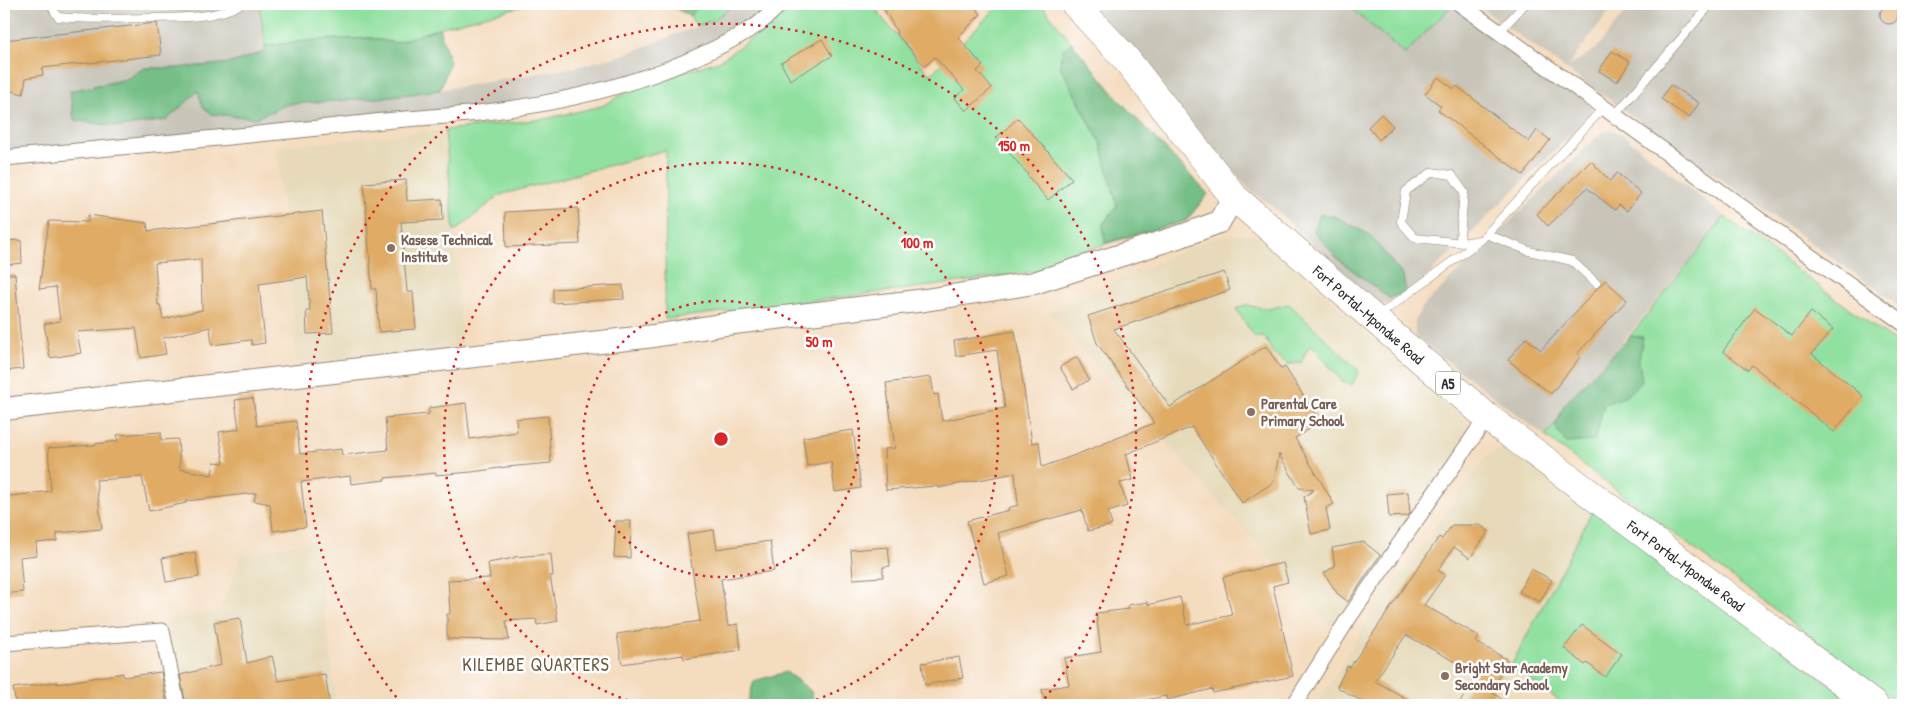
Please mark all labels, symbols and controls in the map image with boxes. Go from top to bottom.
text: 150 m [998,135,1030,156]
place label: Kasese Technical Institute [401,229,494,267]
text: 100 m [901,232,933,253]
marker: Kasese Technical Institute [385,242,397,254]
street label: Fort Portal-Mpondwe Road [1308,259,1429,369]
text: 50 m [806,331,832,352]
road number: A5 [1436,372,1460,394]
place label: Parental Care Primary School [1261,393,1345,432]
marker: Parental Care Primary School [1245,406,1257,418]
centre of rings [712,430,730,448]
street label: Fort Portal-Mpondwe Road [1623,514,1749,616]
district label: KILEMBE QUARTERS [462,652,610,677]
place label: Bright Star Academy Secondary School [1455,657,1569,696]
marker: Bright Star Academy Secondary School [1439,670,1451,682]

